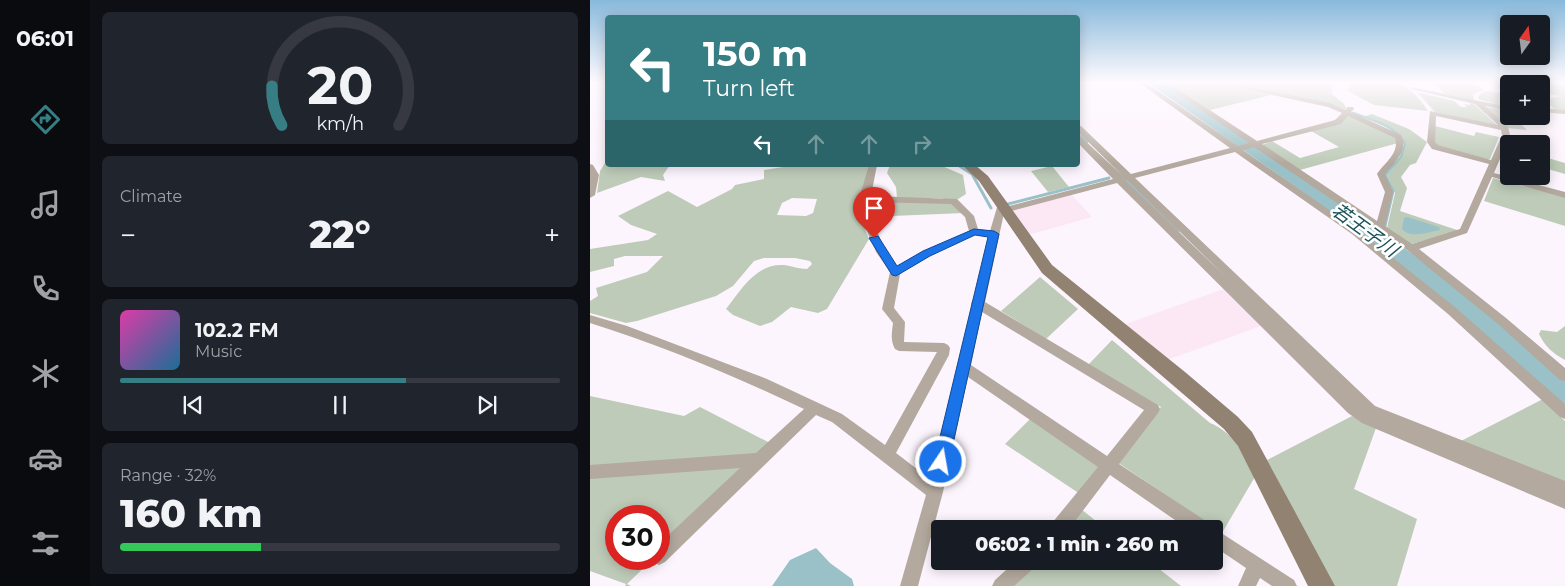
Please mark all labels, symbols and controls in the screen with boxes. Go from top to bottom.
north arrow [1500,15,1550,65]
map controls [1500,15,1550,185]
text: 06:01 [16,25,74,52]
text: 150 m [703,32,808,75]
icon: left [620,35,685,100]
text: 20 [307,54,373,117]
text: Turn left [703,75,795,102]
button: + [1500,75,1550,125]
icon: directions [28,102,63,137]
text: km/h [316,113,364,134]
icon: left [749,130,777,158]
icon: ahead [802,130,830,158]
icon: ahead [855,130,883,158]
icon: right [908,130,936,158]
button: − [1500,135,1550,185]
icon: music [28,187,63,222]
text: Climate [120,187,182,206]
pin [853,187,895,238]
icon: arrive [860,194,888,222]
water label: 若王子川 [1327,198,1404,263]
text: 22° [309,211,371,258]
text: − [120,218,136,252]
text: + [544,218,560,252]
icon: phone [28,271,63,306]
text: 102.2 FM [195,319,279,342]
text: Music [195,342,242,361]
icon: climate [28,356,63,391]
icon: previous [179,391,207,419]
icon: pause [326,391,354,419]
icon: next [473,391,501,419]
position arrow [914,435,966,487]
icon: car [28,441,63,476]
text: Range · 32% [120,466,216,485]
text: 160 km [120,490,263,537]
speed limit sign: 30 [605,505,670,570]
icon: filters [28,526,63,561]
text: 06:02 · 1 min · 260 m [975,533,1179,556]

